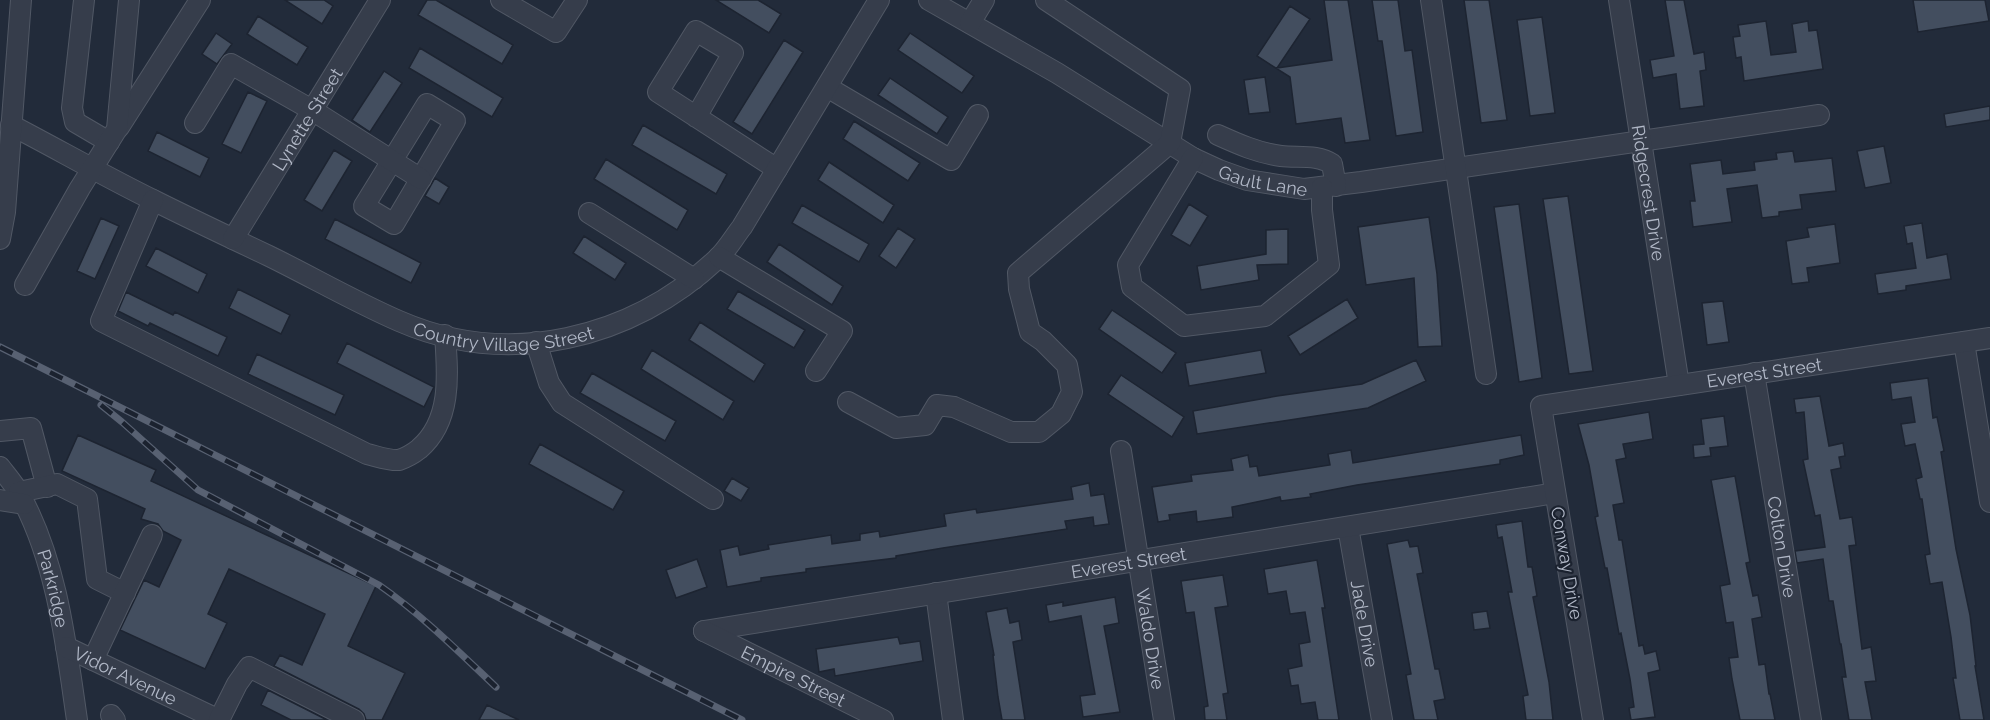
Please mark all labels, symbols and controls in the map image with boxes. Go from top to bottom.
street label: Lynette Street [267,64,346,174]
street label: Ridgecrest Drive [1628,123,1670,263]
street label: Gault Lane [1216,160,1309,200]
street label: Country Village Street [411,317,596,355]
street label: Everest Street [1705,353,1823,391]
street label: Colton Drive [1764,494,1801,599]
street label: Conway Drive [1547,505,1587,621]
street label: Everest Street [1069,542,1188,582]
street label: Parkridge [34,546,73,630]
street label: Jade Drive [1347,579,1383,669]
street label: Waldo Drive [1133,587,1169,691]
street label: Empire Street [738,641,849,710]
street label: Vidor Avenue [71,642,181,709]

